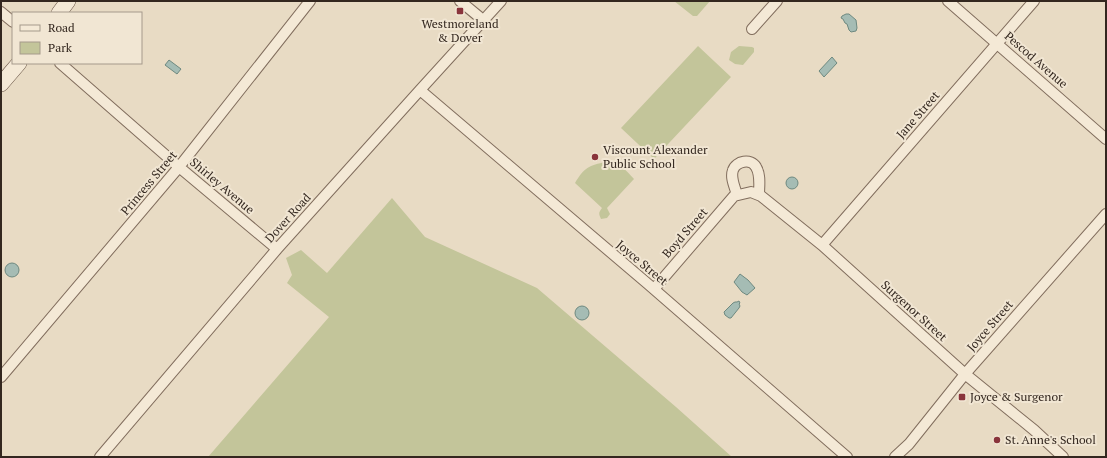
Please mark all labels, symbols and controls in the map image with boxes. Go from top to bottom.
marker: Westmoreland & Dover [455,6,465,16]
legend [12,12,142,64]
place label: Westmoreland & Dover [421,16,499,45]
text: Road [48,20,75,35]
street label: Pescod Avenue [1002,28,1071,91]
text: Park [48,40,73,55]
street label: Jane Street [893,87,943,142]
place label: Viscount Alexander Public School [603,142,708,171]
street label: Princess Street [117,147,180,218]
marker: Viscount Alexander Public School [590,152,600,162]
street label: Shirley Avenue [187,154,257,217]
street label: Dover Road [262,190,314,245]
street label: Boyd Street [659,204,711,261]
street label: Joyce Street [613,237,672,289]
street label: Surgenor Street [878,277,951,345]
street label: Joyce Street [963,297,1016,354]
place label: Joyce & Surgenor [970,389,1063,404]
marker: Joyce & Surgenor [957,392,967,402]
place label: St. Anne's School [1005,432,1096,447]
marker: St. Anne's School [992,435,1002,445]

